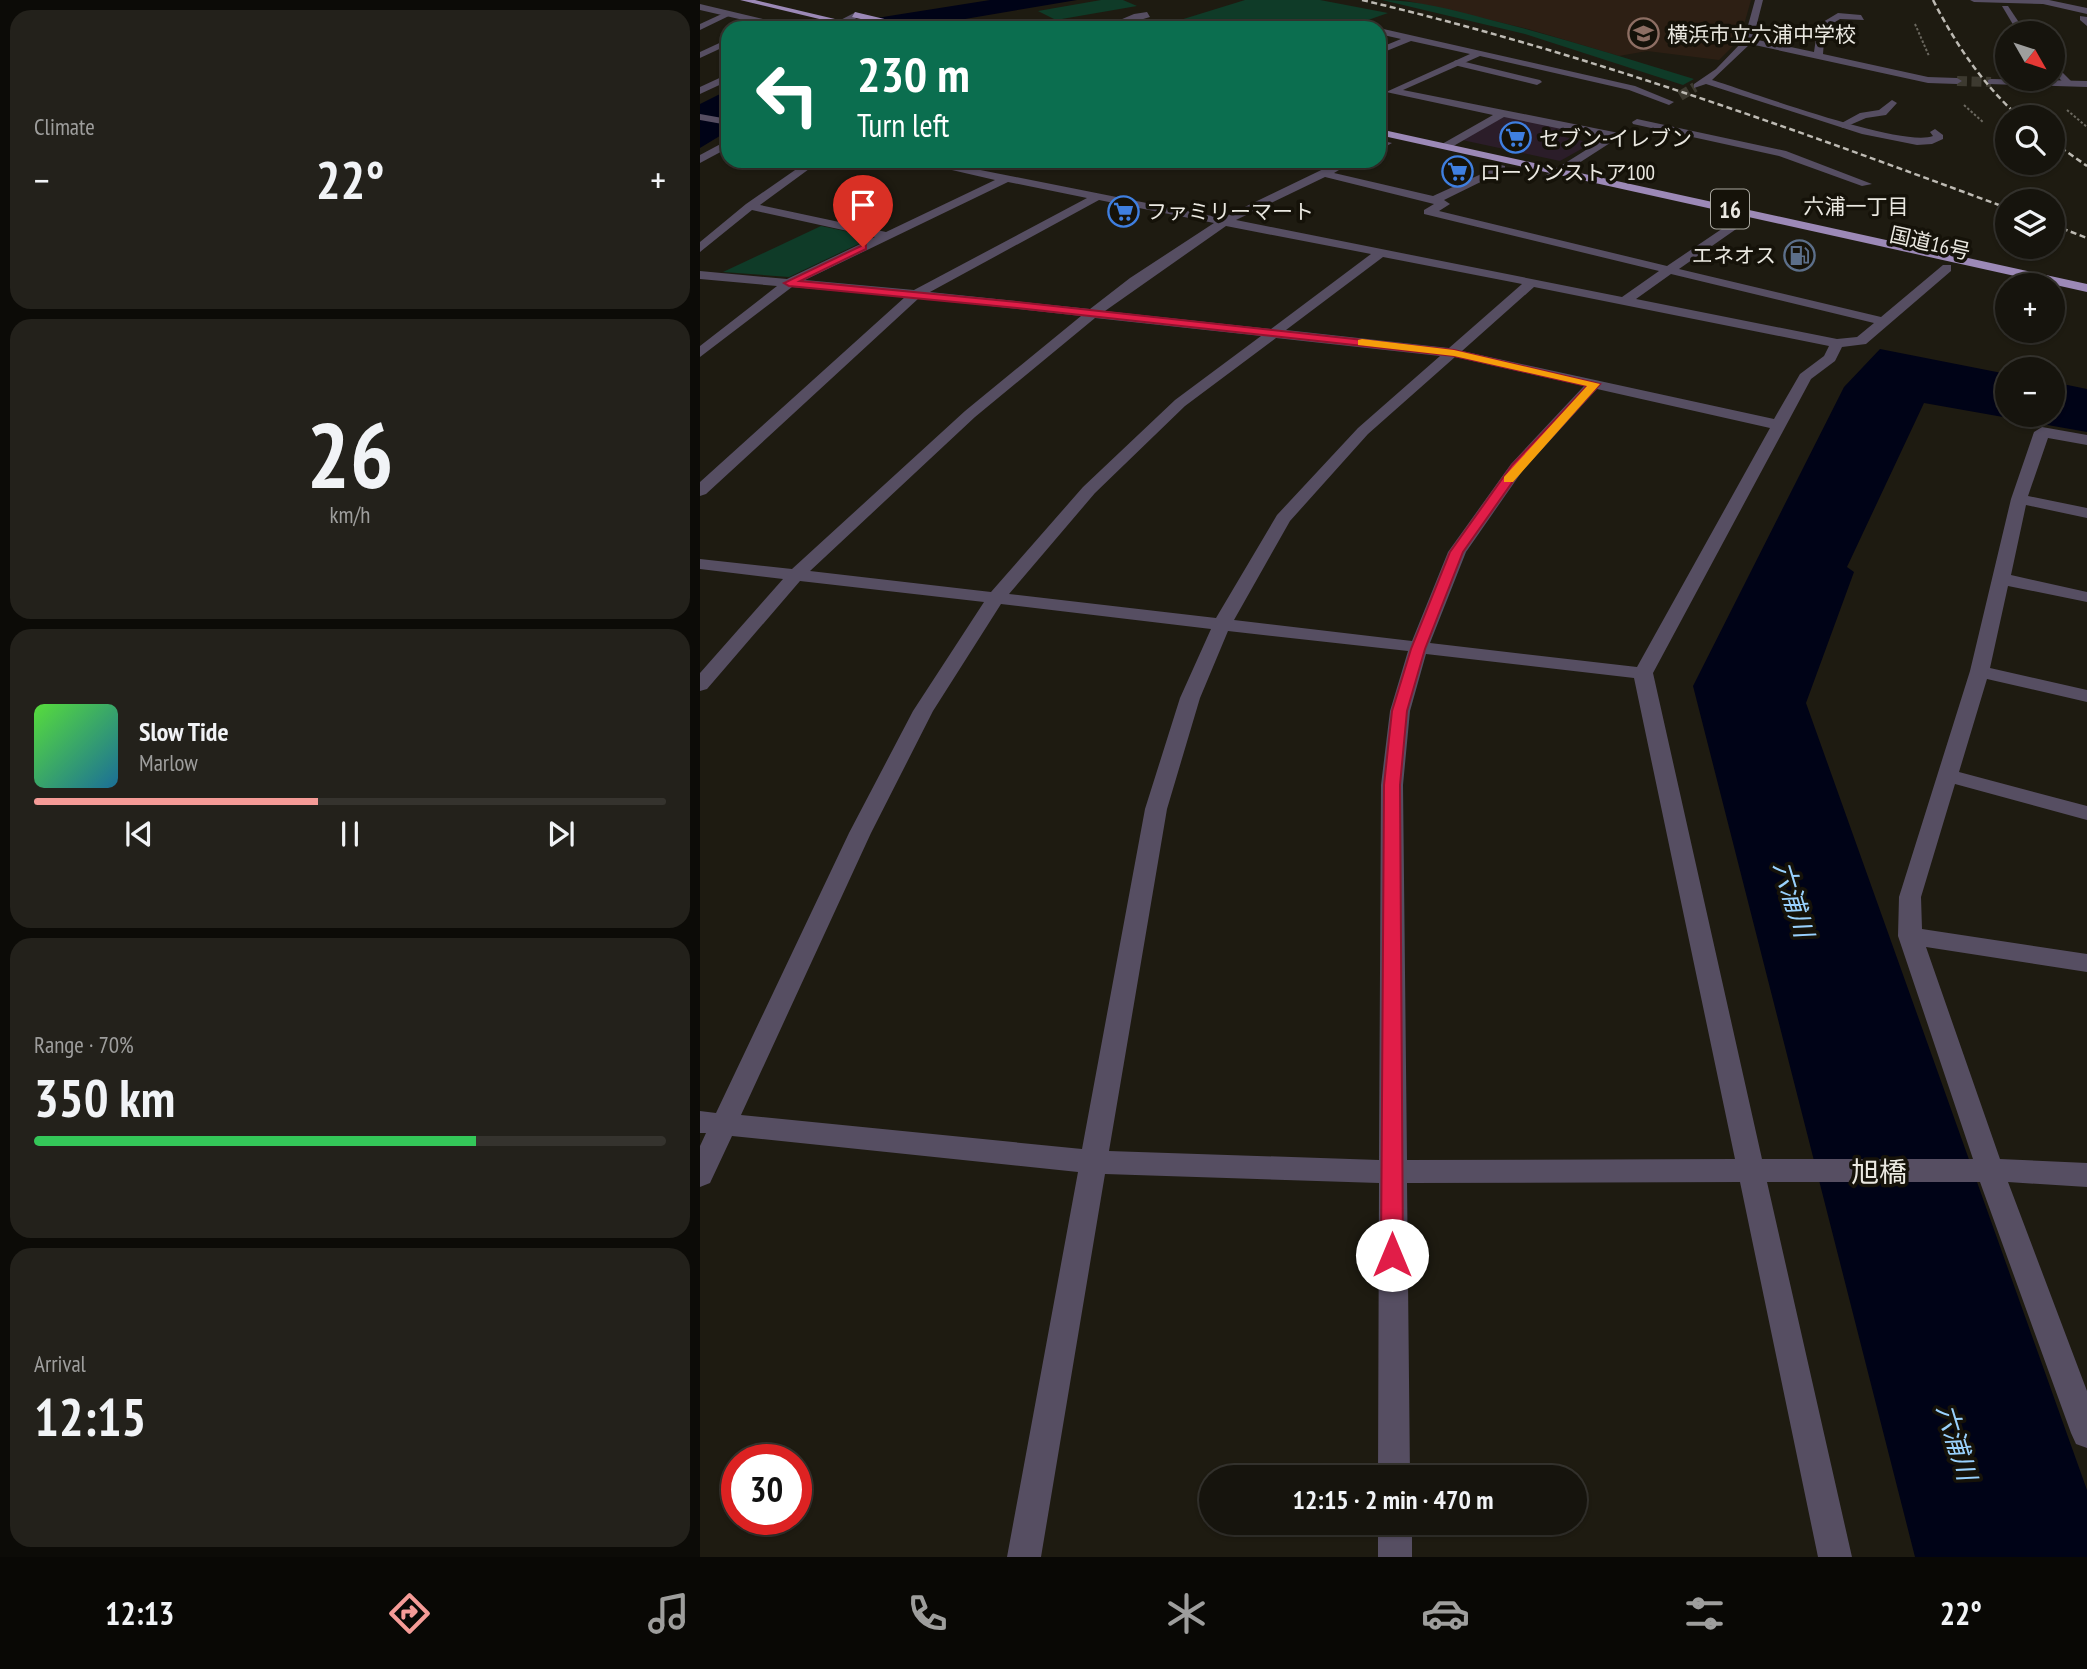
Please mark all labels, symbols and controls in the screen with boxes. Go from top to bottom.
school or university icon: 横浜市立六浦中学校 [1627,17,1661,51]
place label: 横浜市立六浦中学校 [1667,21,1856,48]
north arrow [1995,21,2065,91]
map controls [1995,21,2065,427]
text: 230 m [857,42,970,106]
icon: left [742,49,833,140]
text: Turn left [857,104,949,146]
button: search [1995,105,2065,175]
text: Climate [34,112,95,141]
supermarket icon: セブン-イレブン [1499,121,1533,155]
place label: セブン-イレブン [1539,125,1692,152]
text: 22° [316,146,384,213]
text: − [34,155,50,204]
text: + [650,155,666,204]
supermarket icon: ローソンストア100 [1440,155,1474,189]
place label: ローソンストア100 [1480,159,1655,186]
pin [833,175,893,247]
icon: arrive [844,186,882,224]
button: layers [1995,189,2065,259]
road number: 16 [1711,190,1749,229]
district label: 六浦一丁目 [1804,193,1909,220]
supermarket icon: ファミリーマート [1106,194,1140,228]
place label: ファミリーマート [1146,198,1314,225]
street label: 国道16号 [1887,221,1973,265]
fuel station icon: エネオス [1782,238,1816,272]
place label: エネオス [1692,242,1776,269]
button: + [1995,273,2065,343]
button: − [1995,357,2065,427]
text: 26 [307,395,394,513]
text: km/h [330,500,370,529]
text: Slow Tide [139,715,229,748]
text: Marlow [139,748,198,777]
icon: previous [120,815,158,853]
icon: pause [331,815,369,853]
icon: next [542,815,580,853]
water label: 六浦川 [1767,857,1822,944]
text: Range · 70% [34,1030,134,1059]
text: 350 km [34,1064,175,1131]
street label: 旭橋 [1851,1153,1907,1190]
position arrow [1355,1218,1429,1292]
text: Arrival [34,1349,86,1378]
text: 12:15 [34,1383,146,1450]
water label: 六浦川 [1930,1400,1985,1487]
speed limit sign: 30 [721,1444,812,1535]
text: 12:15 · 2 min · 470 m [1293,1483,1493,1516]
icon: directions [385,1589,434,1638]
icon: music [644,1589,693,1638]
icon: phone [903,1589,952,1638]
icon: climate [1162,1589,1211,1638]
icon: car [1421,1589,1470,1638]
icon: filters [1680,1589,1729,1638]
text: 12:13 [105,1592,174,1634]
text: 22° [1940,1592,1982,1634]

